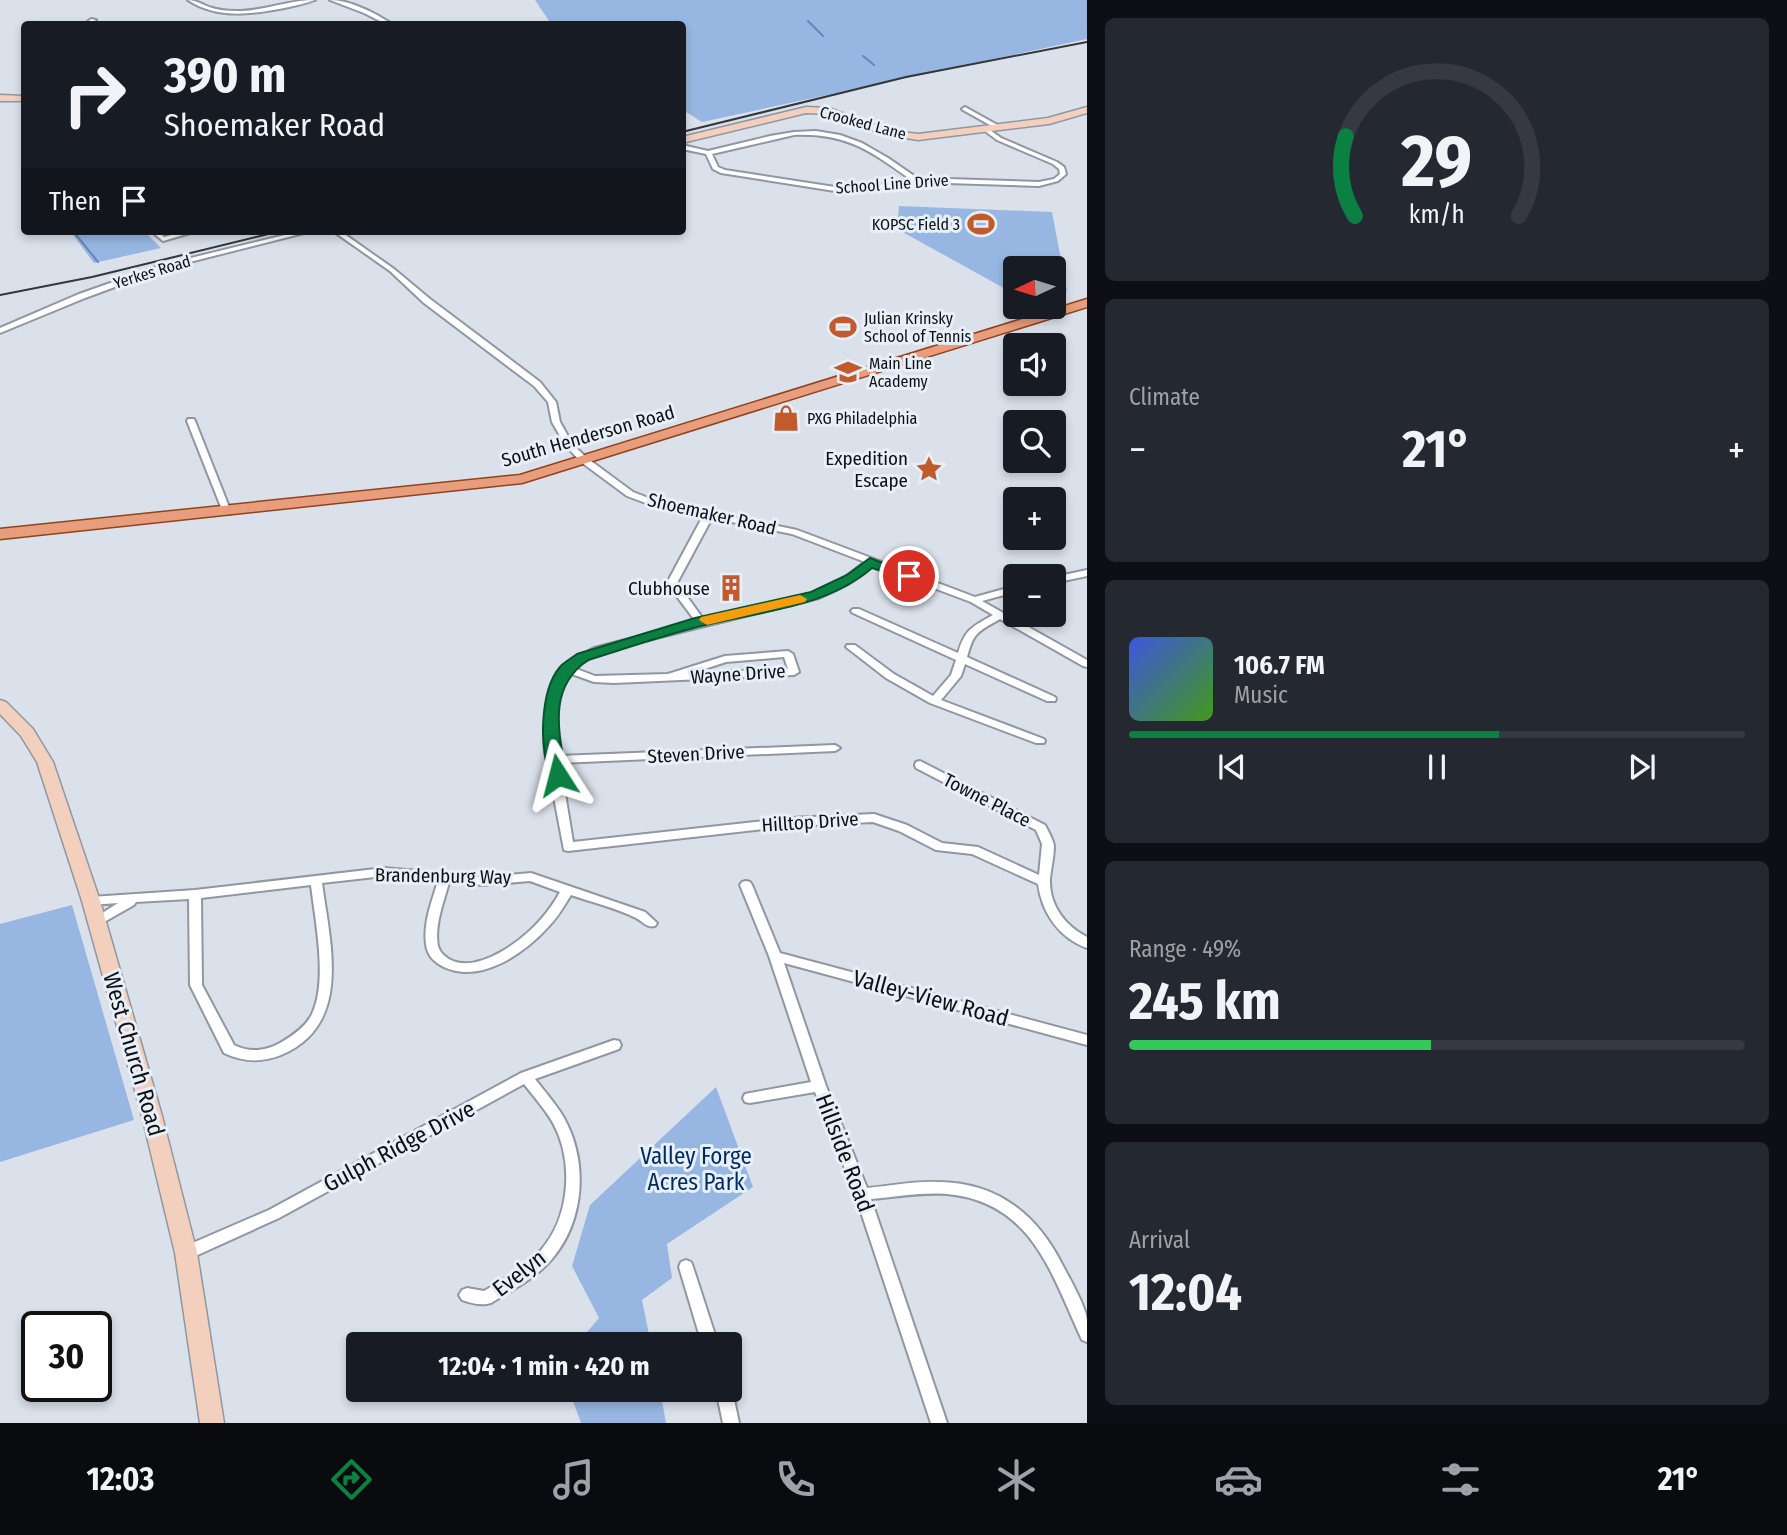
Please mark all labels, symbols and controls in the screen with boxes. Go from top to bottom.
text: 390 m [164,46,286,105]
icon: right [49,49,140,140]
street label: Crooked Lane [818,102,908,144]
text: Shoemaker Road [164,106,385,144]
text: 29 [1401,118,1472,205]
street label: School Line Drive [835,171,949,197]
icon: arrive [115,182,153,220]
text: Then [49,186,101,217]
text: km/h [1409,199,1465,229]
sports icon: KOPSC Field 3 [966,209,996,239]
place label: KOPSC Field 3 [872,215,960,234]
street label: Yerkes Road [111,251,193,293]
north arrow [1003,256,1066,318]
map controls [1003,256,1066,627]
place label: Julian Krinsky School of Tennis [864,309,971,346]
sports icon: Julian Krinsky School of Tennis [828,312,858,342]
button: sound [1003,333,1066,396]
place label: Main Line Academy [869,354,932,391]
school or university icon: Main Line Academy [833,357,863,387]
text: Climate [1129,383,1200,411]
street label: South Henderson Road [499,400,677,472]
shop icon: PXG Philadelphia [771,403,801,433]
place label: PXG Philadelphia [807,409,918,428]
button: search [1003,410,1066,473]
text: 21° [1402,418,1472,481]
text: − [1129,427,1146,473]
text: + [1728,427,1745,473]
place label: Expedition Escape [825,447,908,492]
place icon: Expedition Escape [914,454,944,484]
button: + [1003,487,1066,550]
street label: Shoemaker Road [645,488,779,540]
pin [879,546,939,606]
icon: arrive [890,557,928,595]
button: − [1003,564,1066,627]
building icon: Clubhouse [716,573,746,603]
place label: Clubhouse [628,577,710,600]
text: 106.7 FM [1234,650,1325,681]
street label: Wayne Drive [690,659,786,689]
text: Music [1234,681,1288,709]
position arrow [521,738,595,812]
street label: Steven Drive [647,740,745,768]
icon: previous [1213,748,1251,786]
icon: pause [1418,748,1456,786]
icon: next [1623,748,1661,786]
street label: Towne Place [939,768,1035,832]
street label: Hilltop Drive [761,807,859,837]
street label: Brandenburg Way [375,863,512,889]
text: Range · 49% [1129,935,1241,963]
street label: Valley-View Road [850,964,1012,1032]
street label: West Church Road [97,969,171,1139]
text: 245 km [1129,970,1281,1033]
street label: Hillside Road [810,1090,880,1216]
street label: Gulph Ridge Drive [318,1094,480,1198]
park label: Valley Forge Acres Park [640,1142,752,1196]
text: Arrival [1129,1226,1190,1254]
street label: Evelyn [487,1243,551,1303]
text: 12:04 [1129,1261,1242,1324]
speed limit sign: 30 [21,1311,112,1402]
text: 12:04 · 1 min · 420 m [438,1351,650,1382]
icon: directions [327,1455,376,1504]
icon: music [549,1455,598,1504]
icon: phone [771,1455,820,1504]
icon: climate [992,1455,1041,1504]
icon: car [1214,1455,1263,1504]
icon: filters [1436,1455,1485,1504]
text: 12:03 [86,1460,154,1498]
text: 21° [1658,1460,1701,1498]

